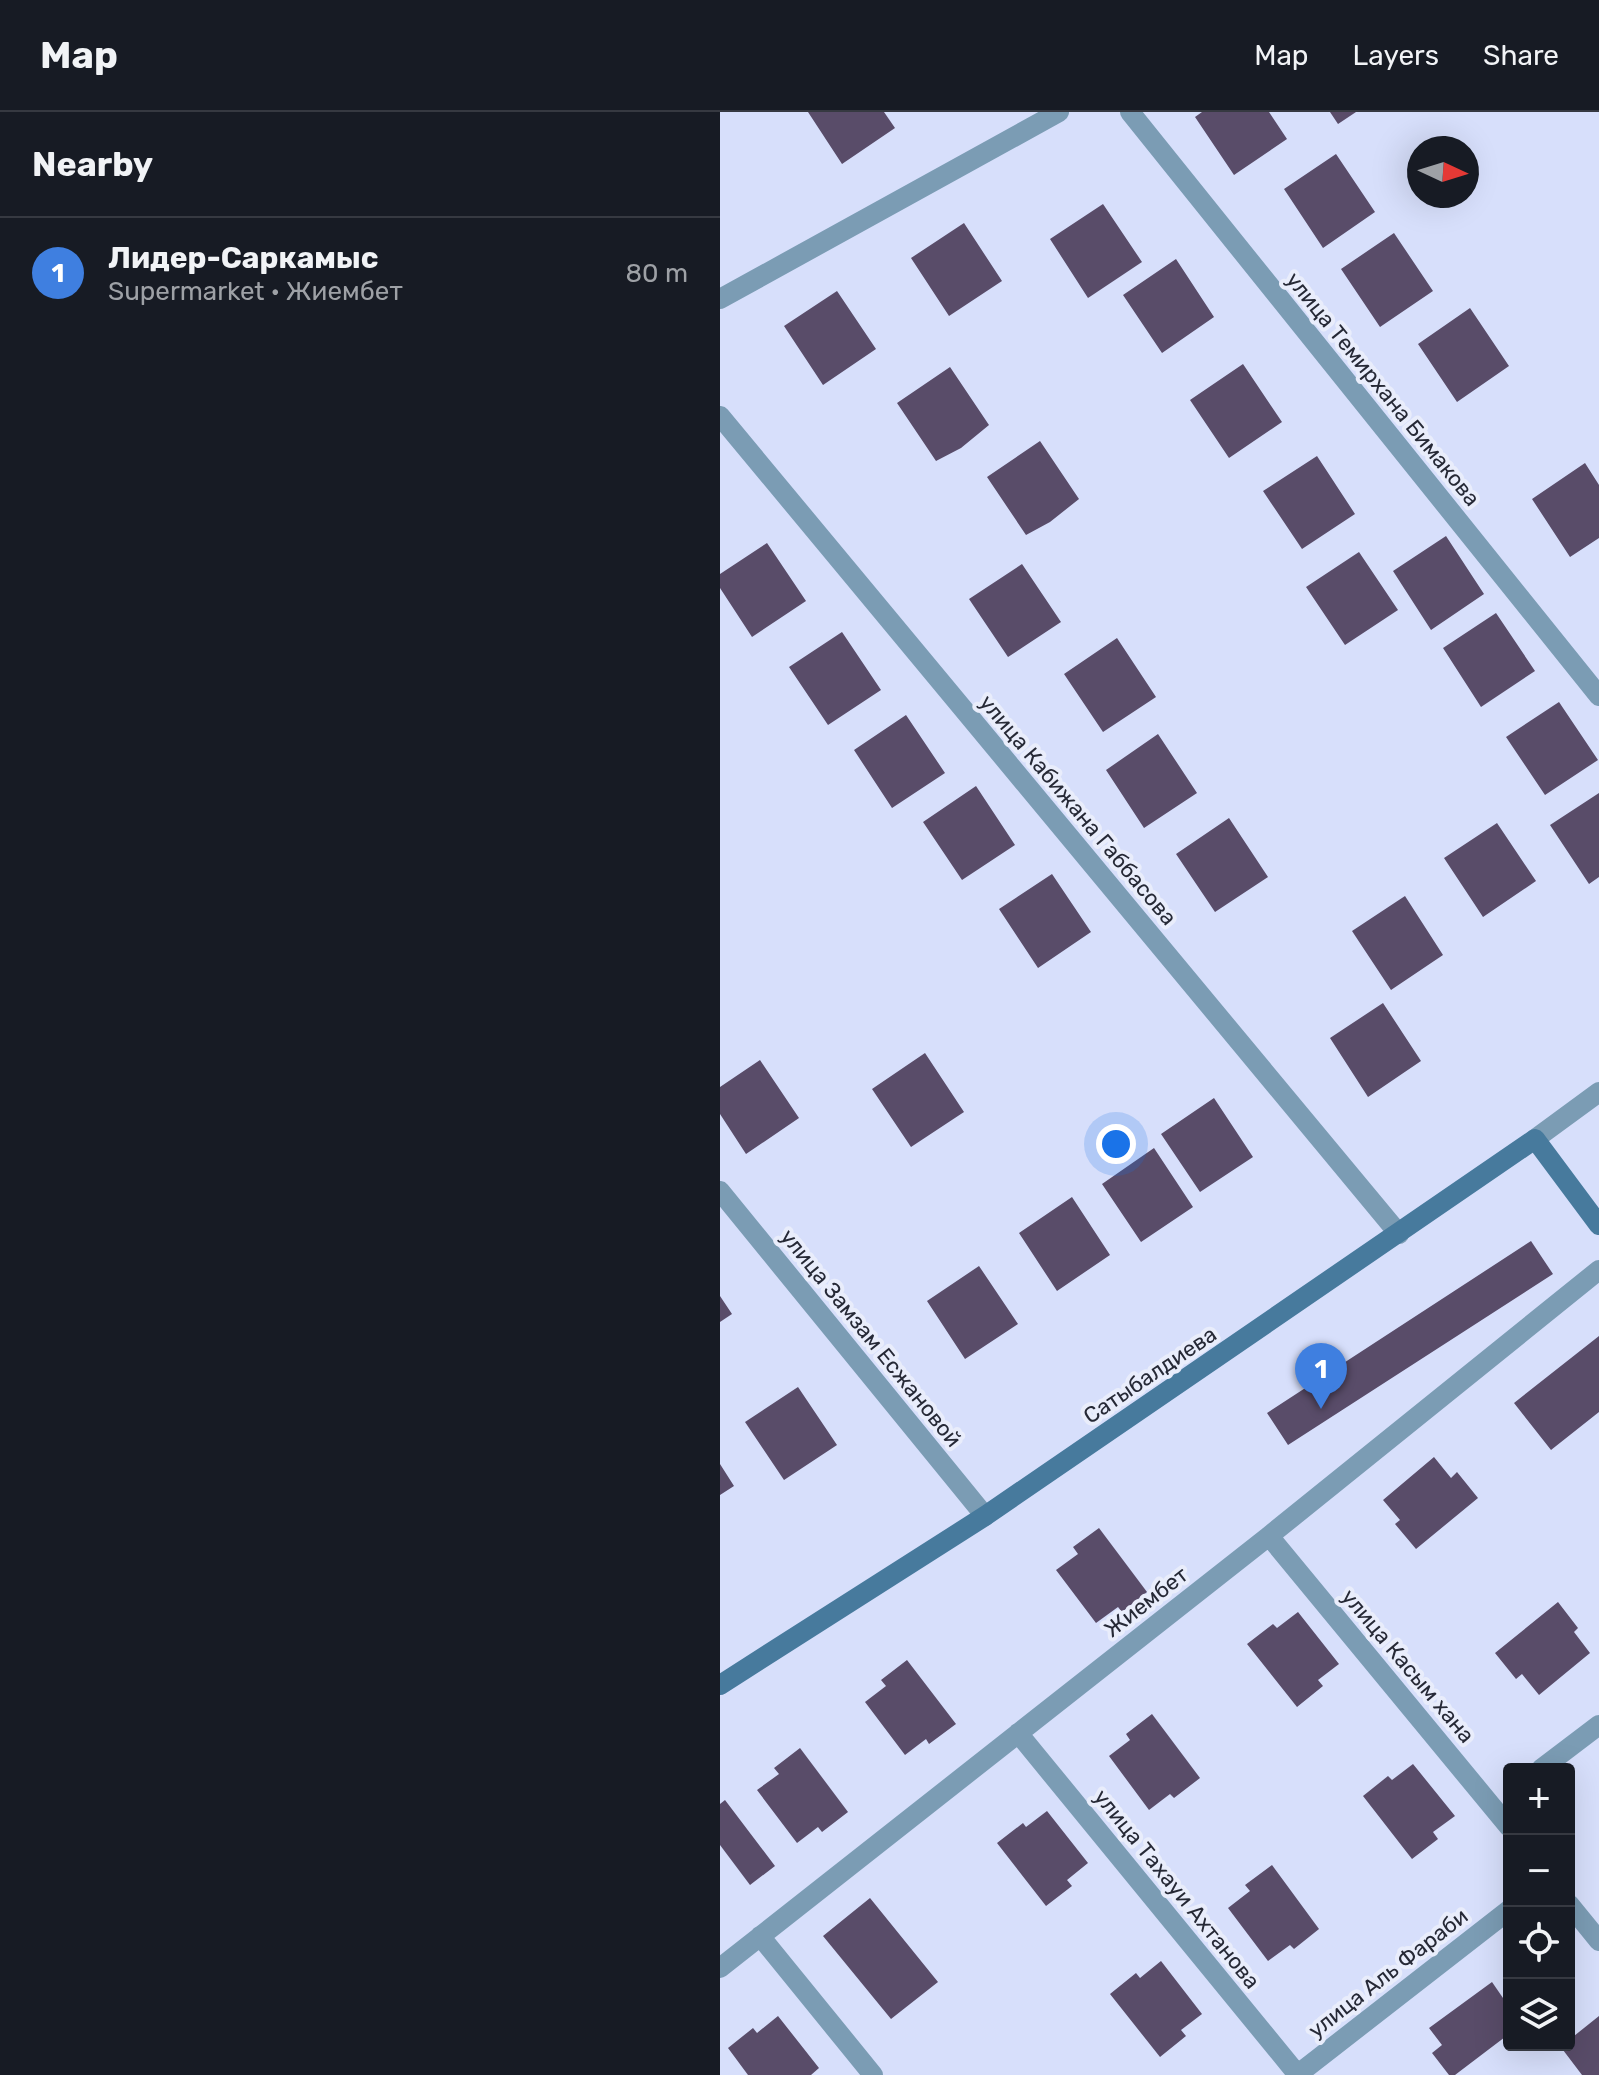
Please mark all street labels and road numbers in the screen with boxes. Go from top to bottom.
street label: улица Темирхана Бимакова [1280,267,1486,511]
street label: улица Кабижана Габбасова [974,689,1182,931]
street label: улица Замзам Есжановой [775,1224,967,1452]
street label: Сатыбалдиева [1078,1321,1222,1429]
street label: Жиембет [1099,1561,1193,1643]
street label: улица Касым хана [1336,1584,1480,1748]
street label: улица Тахауи Ахтанова [1088,1784,1266,1994]
street label: улица Аль Фараби [1303,1902,1473,2044]

